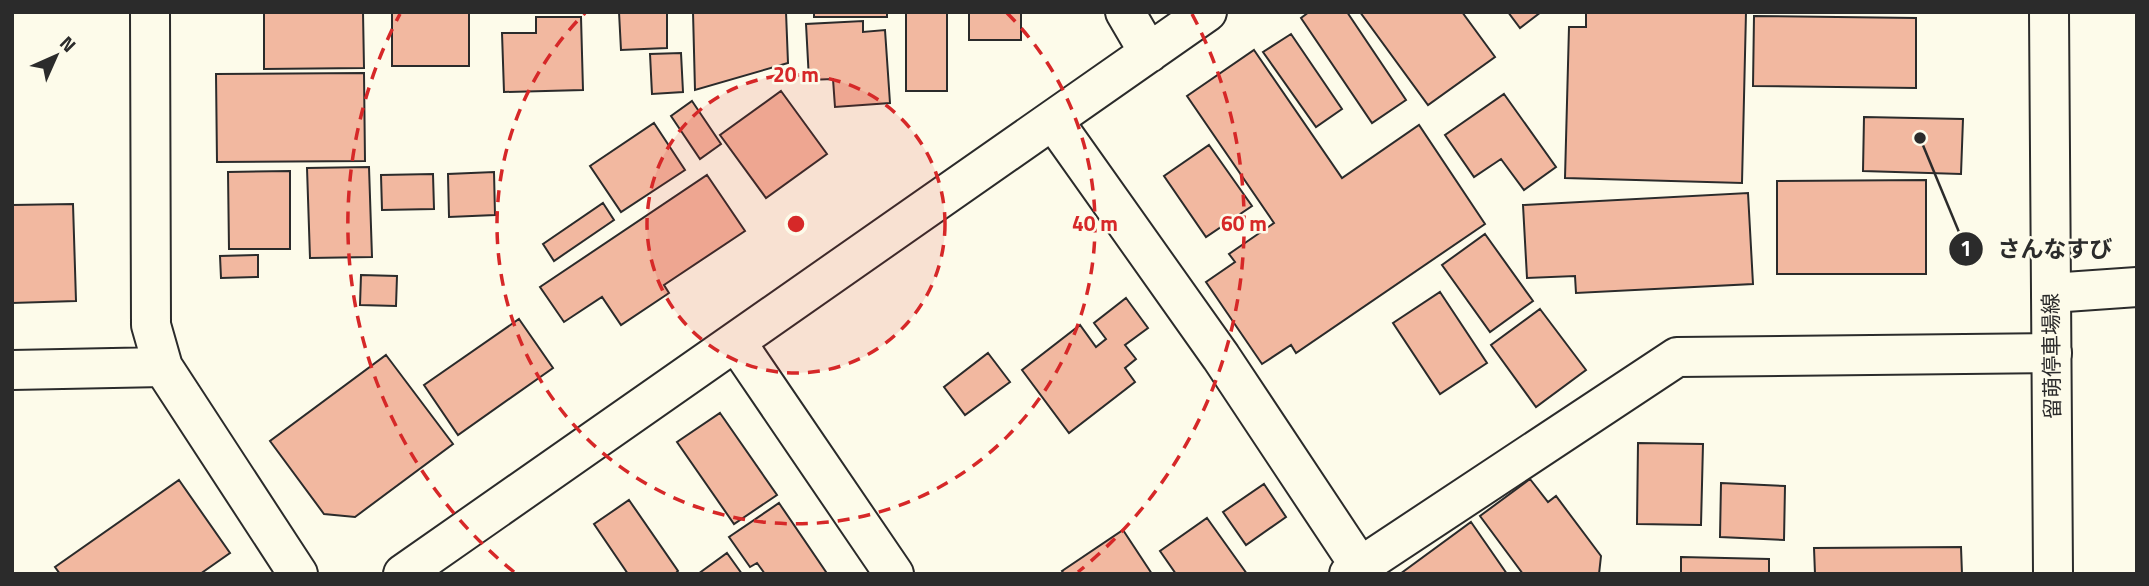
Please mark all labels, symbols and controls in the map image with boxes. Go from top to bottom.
north arrow [21,21,91,91]
text: N [53,29,83,59]
text: 20 m [773,58,819,90]
text: 40 m [1072,207,1118,239]
text: 60 m [1221,207,1267,239]
centre of rings [784,212,808,236]
callout: さんなすび [1949,227,2127,271]
text: さんなすび [1998,231,2113,266]
text: 1 [1960,232,1972,264]
street label: 留萌停車場線 [2034,293,2068,419]

